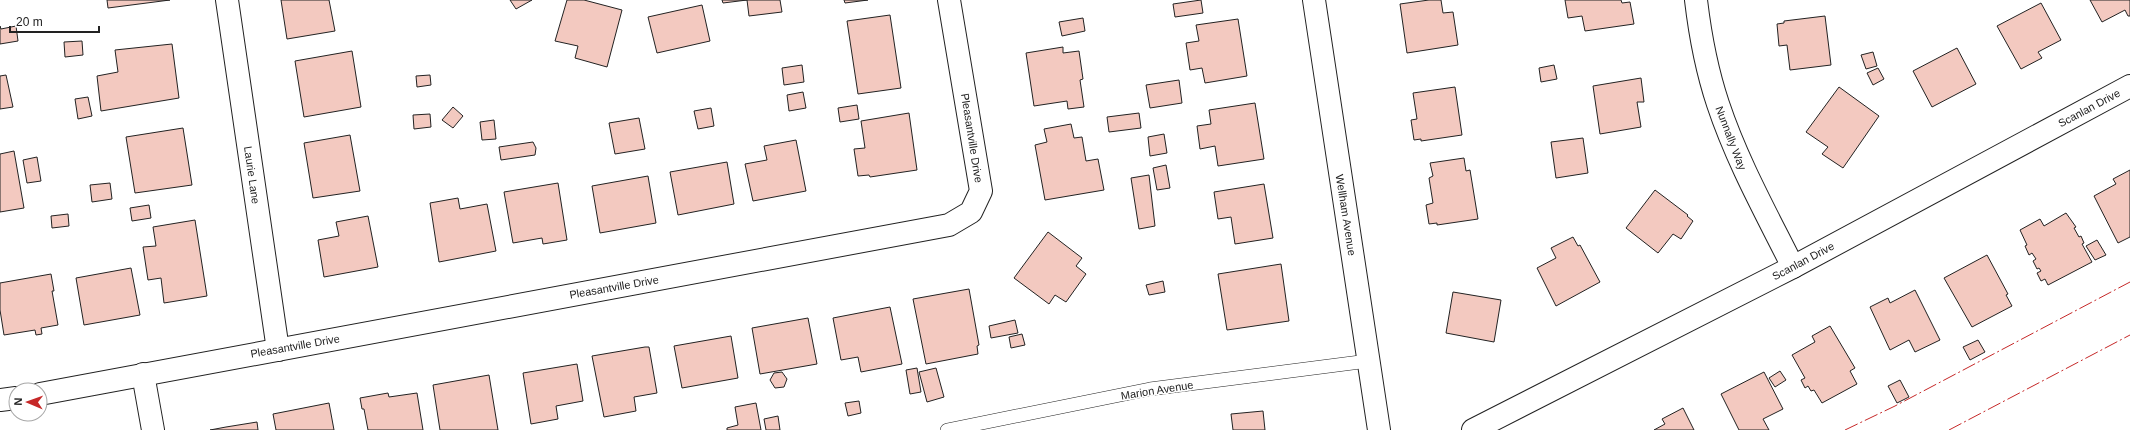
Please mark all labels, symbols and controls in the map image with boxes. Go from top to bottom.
scale bar [10,8,99,34]
text: 20 m [16,15,43,29]
street label: Scanlan Drive [2056,87,2122,129]
street label: Pleasantville Drive [959,92,985,184]
street label: Nunnally Way [1713,104,1749,172]
street label: Laurie Lane [242,145,262,205]
street label: Wellham Avenue [1334,173,1358,257]
street label: Scanlan Drive [1770,240,1836,282]
street label: Pleasantville Drive [568,273,660,301]
street label: Pleasantville Drive [249,332,341,360]
street label: Marion Avenue [1120,378,1194,402]
north arrow [8,382,48,422]
text: N [12,397,24,406]

